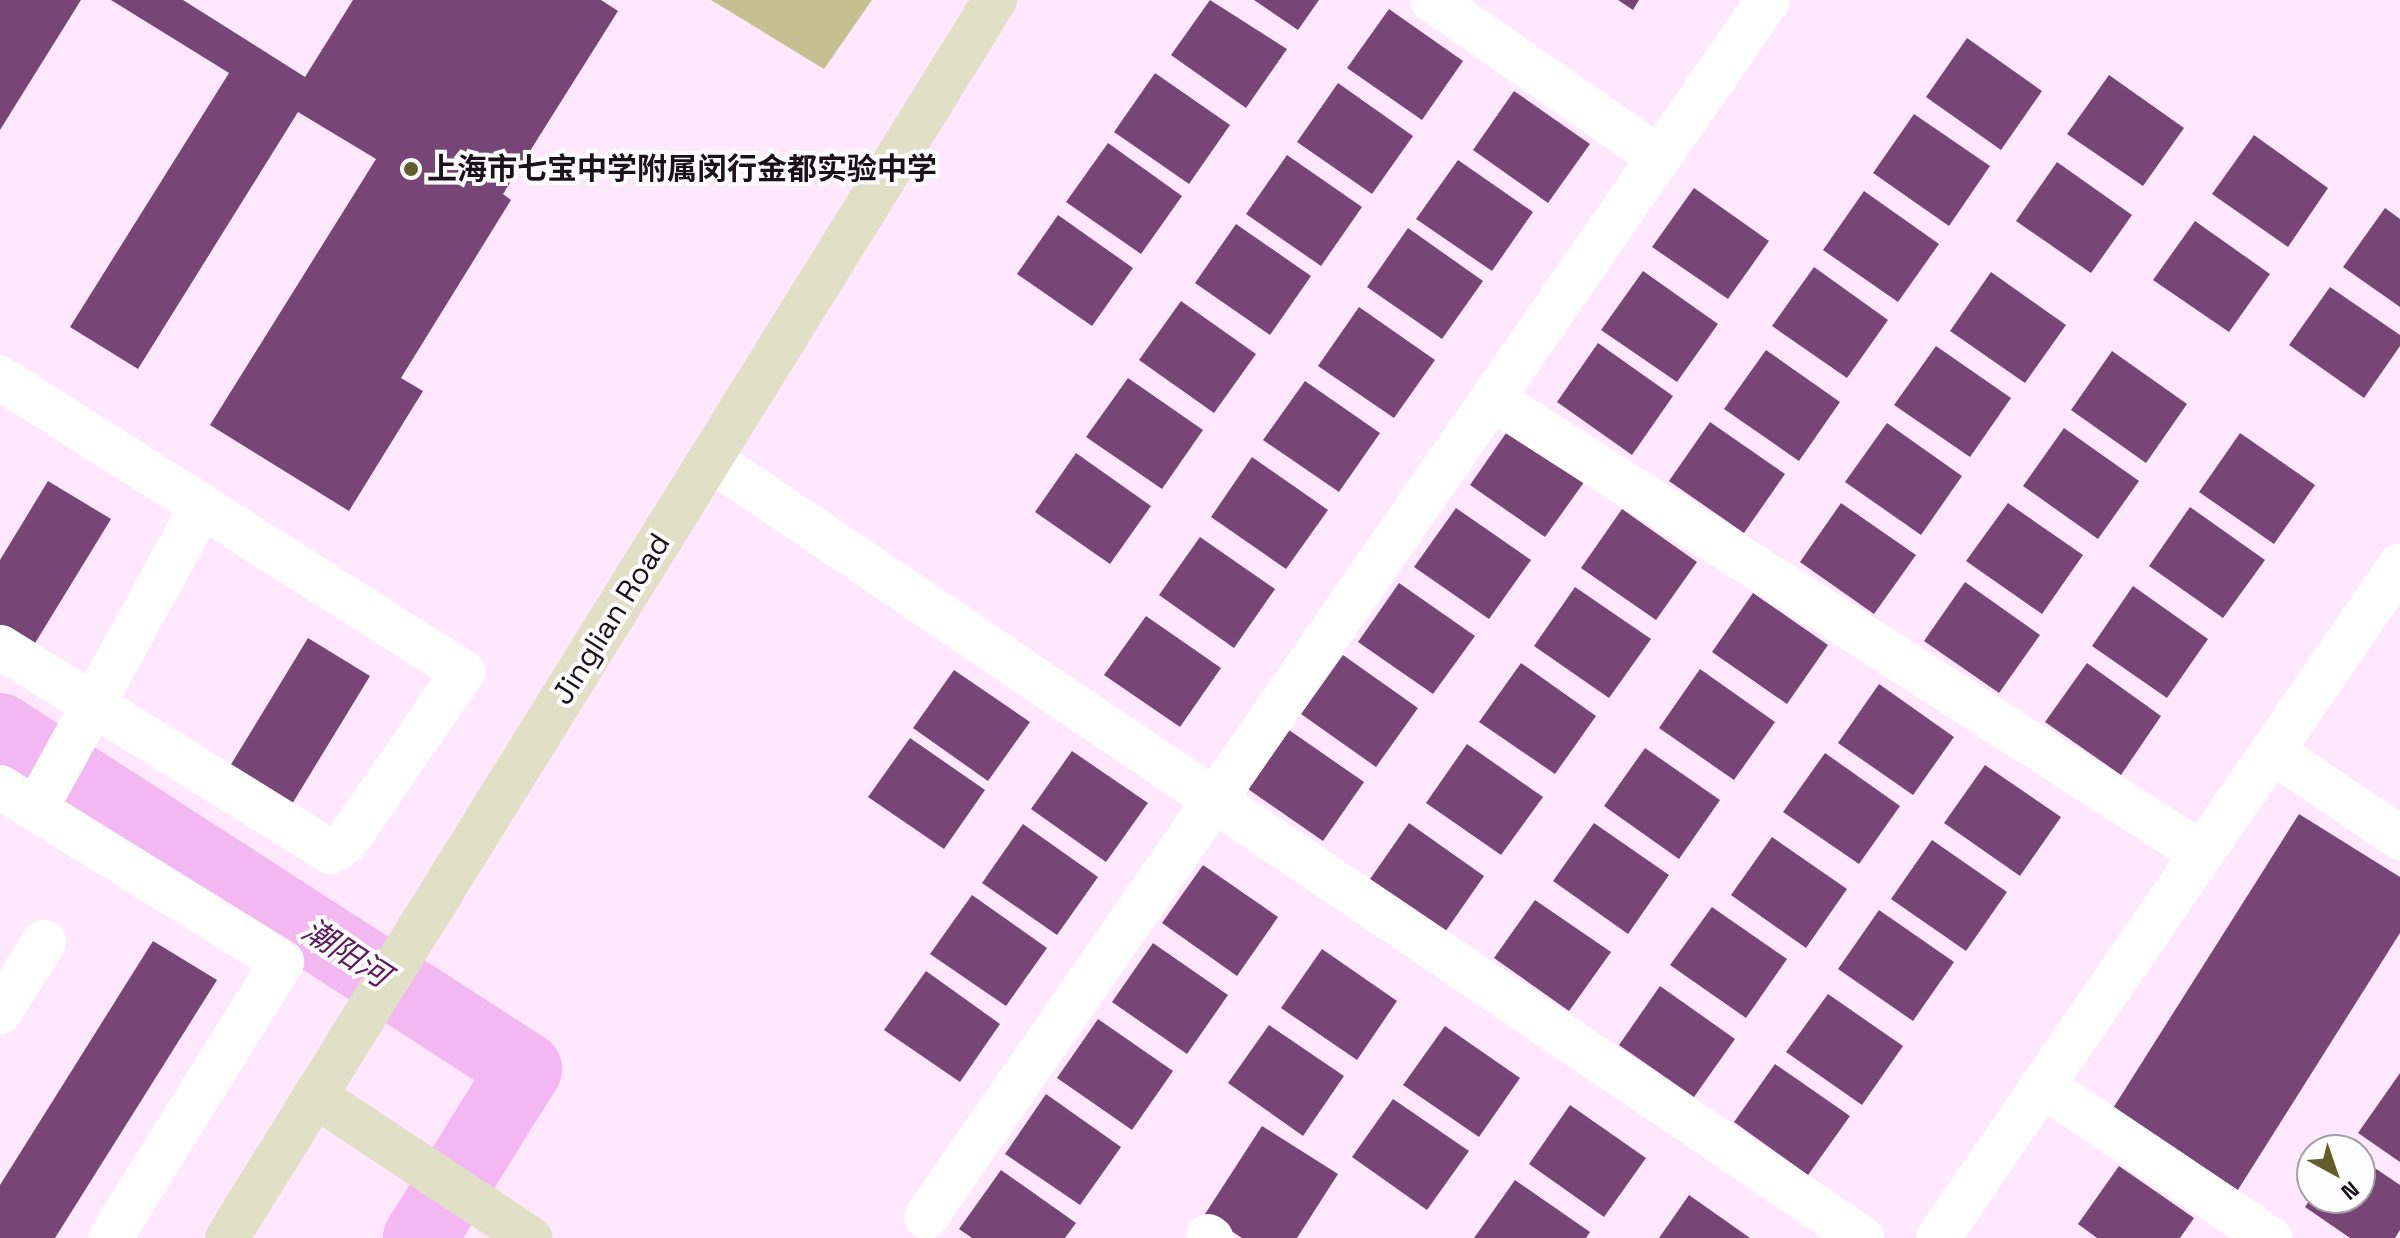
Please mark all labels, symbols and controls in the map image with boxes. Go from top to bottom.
place label: 上海市七宝中学附属闵行金都实验中学 [427,151,937,187]
marker: 上海市七宝中学附属闵行金都实验中学 [402,160,420,178]
street label: Jinglian Road [544,527,678,711]
water label: 潮阳河 [295,911,397,995]
north arrow [2296,1134,2376,1214]
text: N [2335,1175,2365,1206]

